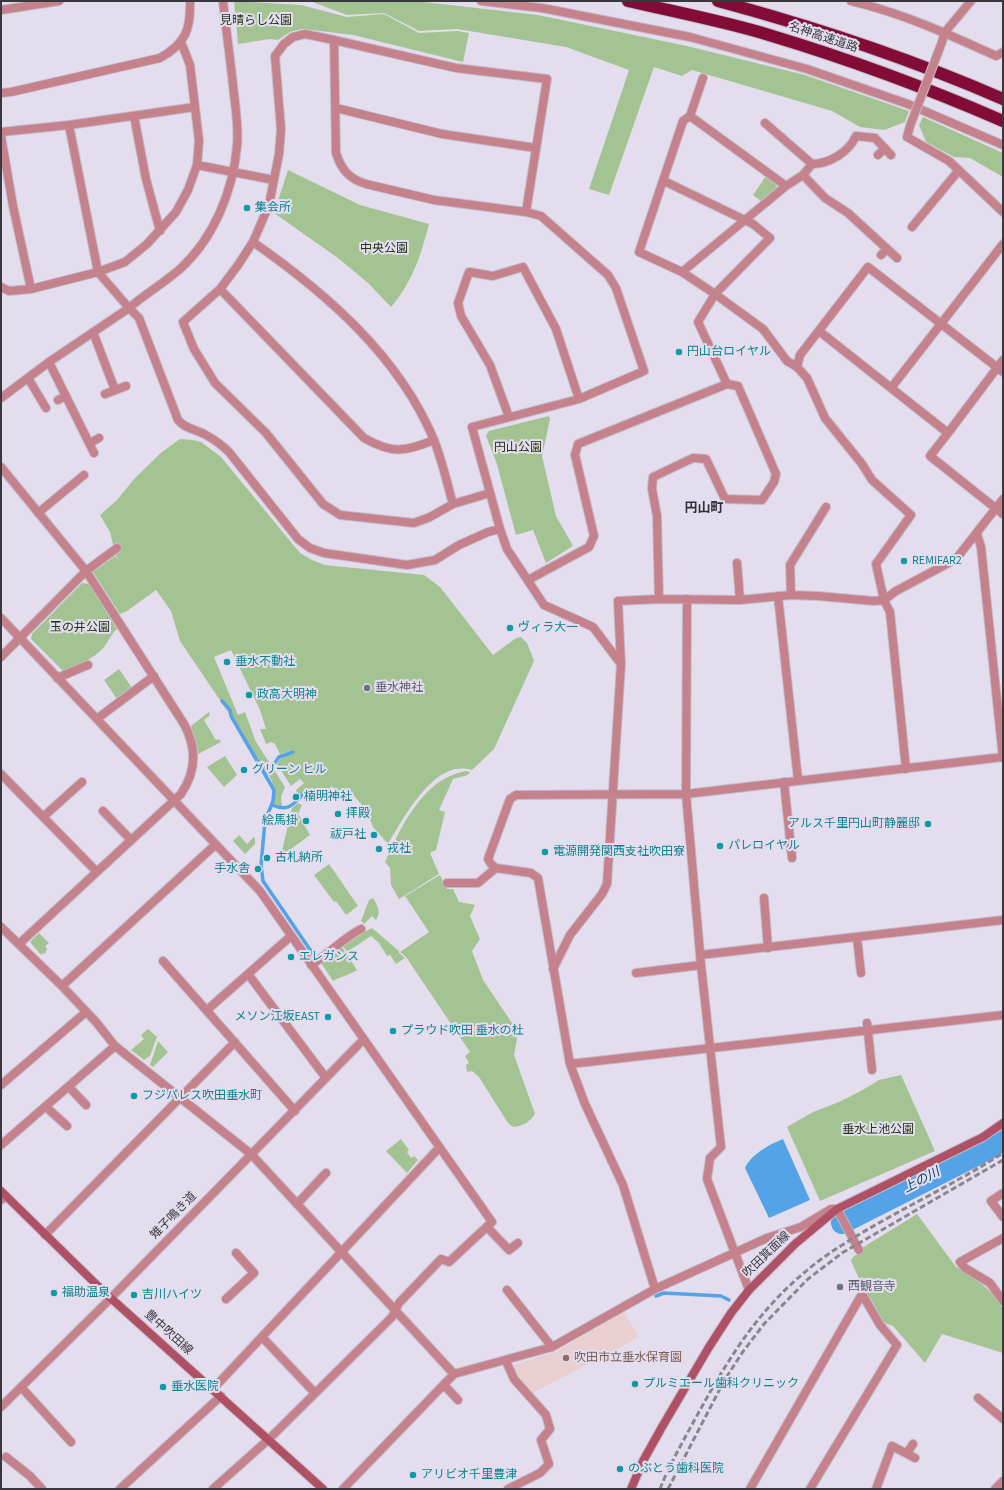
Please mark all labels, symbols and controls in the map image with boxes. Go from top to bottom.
park label: 見晴らし公園 [220,14,292,28]
street label: 名神高速道路 [787,20,859,56]
place label: 集会所 [255,201,291,215]
marker: 集会所 [242,203,252,213]
park label: 中央公園 [360,242,408,256]
place label: 円山台ロイヤル [687,345,771,359]
marker: 円山台ロイヤル [674,347,684,357]
park label: 円山公園 [494,441,542,455]
district label: 円山町 [685,501,723,517]
place label: REMIFAR2 [912,554,962,568]
marker: REMIFAR2 [899,556,909,566]
park label: 玉の井公園 [50,621,110,635]
place label: ヴィラ大一 [518,621,578,635]
marker: ヴィラ大一 [505,623,515,633]
place label: 垂水不動社 [235,655,295,669]
marker: 垂水不動社 [222,657,232,667]
place label: 垂水神社 [375,681,423,695]
marker: 垂水神社 [362,683,372,693]
place label: 政高大明神 [257,688,317,702]
marker: 政高大明神 [244,690,254,700]
place label: グリーン ヒル [252,763,326,777]
marker: グリーン ヒル [239,765,249,775]
place label: 楠明神社 [304,790,352,804]
marker: 楠明神社 [291,792,301,802]
place label: 拝殿 [346,807,370,821]
marker: 拝殿 [333,809,343,819]
place label: 絵馬掛 [262,814,298,828]
marker: 絵馬掛 [301,816,311,826]
place label: アルス千里円山町静麗邸 [788,817,920,831]
marker: アルス千里円山町静麗邸 [923,819,933,829]
place label: 祓戸社 [330,828,366,842]
marker: 祓戸社 [369,830,379,840]
place label: パレロイヤル [728,839,800,853]
marker: パレロイヤル [715,841,725,851]
place label: 戎社 [387,842,411,856]
marker: 戎社 [374,844,384,854]
place label: 電源開発関西支社吹田寮 [553,845,685,859]
marker: 電源開発関西支社吹田寮 [540,847,550,857]
place label: 古札納所 [275,851,323,865]
marker: 古札納所 [262,853,272,863]
place label: 手水舎 [214,862,250,876]
marker: 手水舎 [253,864,263,874]
place label: エレガンス [299,950,359,964]
marker: エレガンス [286,952,296,962]
place label: メソン江坂EAST [235,1010,320,1024]
marker: メソン江坂EAST [323,1012,333,1022]
place label: プラウド吹田 垂水の杜 [401,1024,523,1038]
marker: プラウド吹田 垂水の杜 [388,1026,398,1036]
place label: フジパレス吹田垂水町 [142,1089,262,1103]
marker: フジパレス吹田垂水町 [129,1091,139,1101]
park label: 垂水上池公園 [842,1123,914,1137]
water label: 上の川 [901,1165,943,1197]
street label: 雉子鳴き道 [148,1189,200,1243]
street label: 吹田箕面線 [740,1229,794,1281]
place label: 西観音寺 [848,1280,896,1294]
marker: 西観音寺 [835,1282,845,1292]
place label: 福助温泉 [62,1286,110,1300]
marker: 福助温泉 [49,1288,59,1298]
place label: 吉川ハイツ [142,1288,202,1302]
marker: 吉川ハイツ [129,1290,139,1300]
street label: 豊中吹田線 [141,1308,195,1358]
place label: 吹田市立垂水保育園 [574,1351,682,1365]
marker: 吹田市立垂水保育園 [561,1353,571,1363]
place label: プルミエール歯科クリニック [643,1377,799,1391]
marker: プルミエール歯科クリニック [630,1379,640,1389]
place label: 垂水医院 [171,1380,219,1394]
marker: 垂水医院 [158,1382,168,1392]
place label: のぶとう歯科医院 [628,1462,724,1476]
marker: のぶとう歯科医院 [615,1464,625,1474]
place label: アリビオ千里豊津 [421,1468,517,1482]
marker: アリビオ千里豊津 [408,1470,418,1480]

